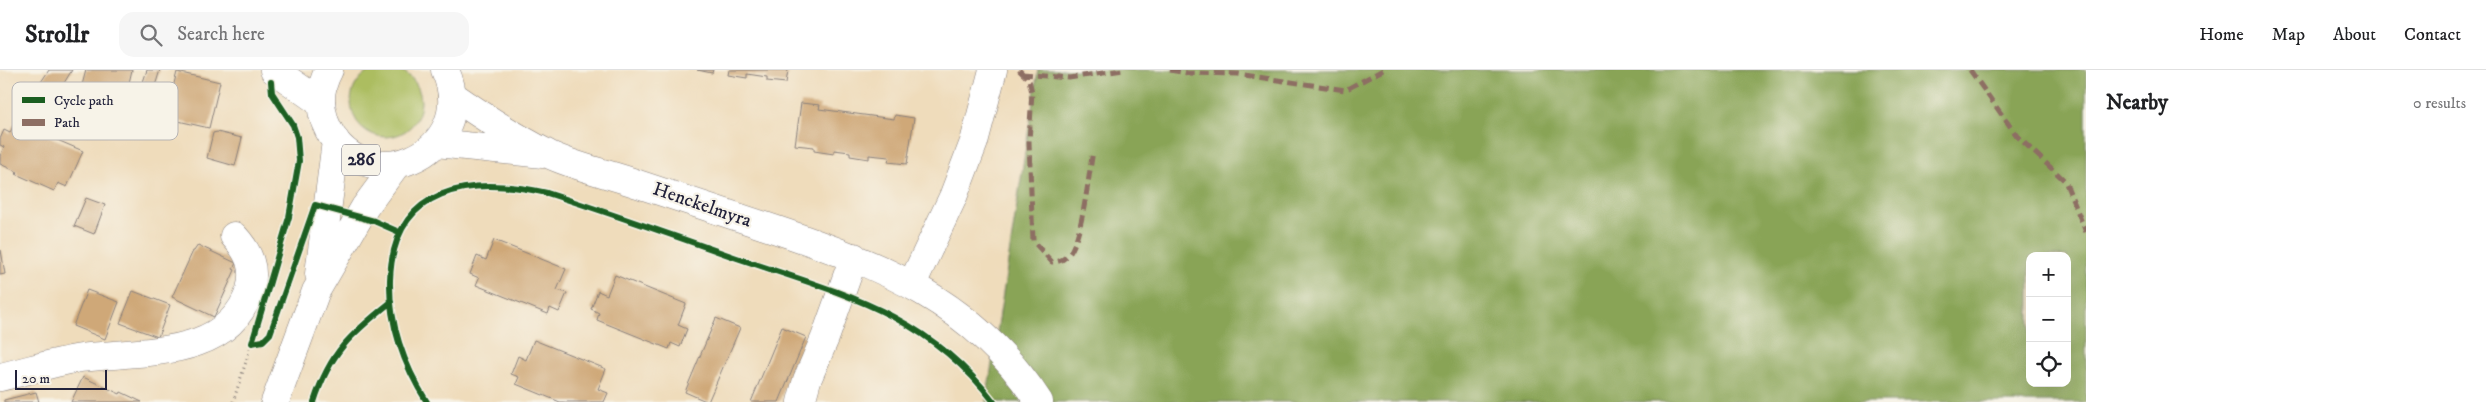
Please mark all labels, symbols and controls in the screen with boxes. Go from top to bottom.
search box [119,12,469,57]
text: Strollr [25,20,89,50]
icon: search [137,21,165,49]
text: Search here [177,23,265,46]
text: Home [2199,24,2244,46]
text: Map [2272,24,2305,46]
text: About [2333,24,2376,46]
text: Contact [2404,24,2461,46]
legend [12,82,178,140]
text: Nearby [2106,90,2168,116]
text: Cycle path [54,92,114,110]
text: 0 results [2413,93,2466,113]
text: Path [54,114,81,132]
road number: 286 [342,144,380,176]
street label: Henckelmyra [650,177,754,233]
map controls [2026,252,2071,387]
button: + [2026,252,2071,297]
button: − [2026,297,2071,342]
button: locate [2026,342,2071,387]
scale bar [15,367,108,390]
text: 20 m [22,370,50,388]

